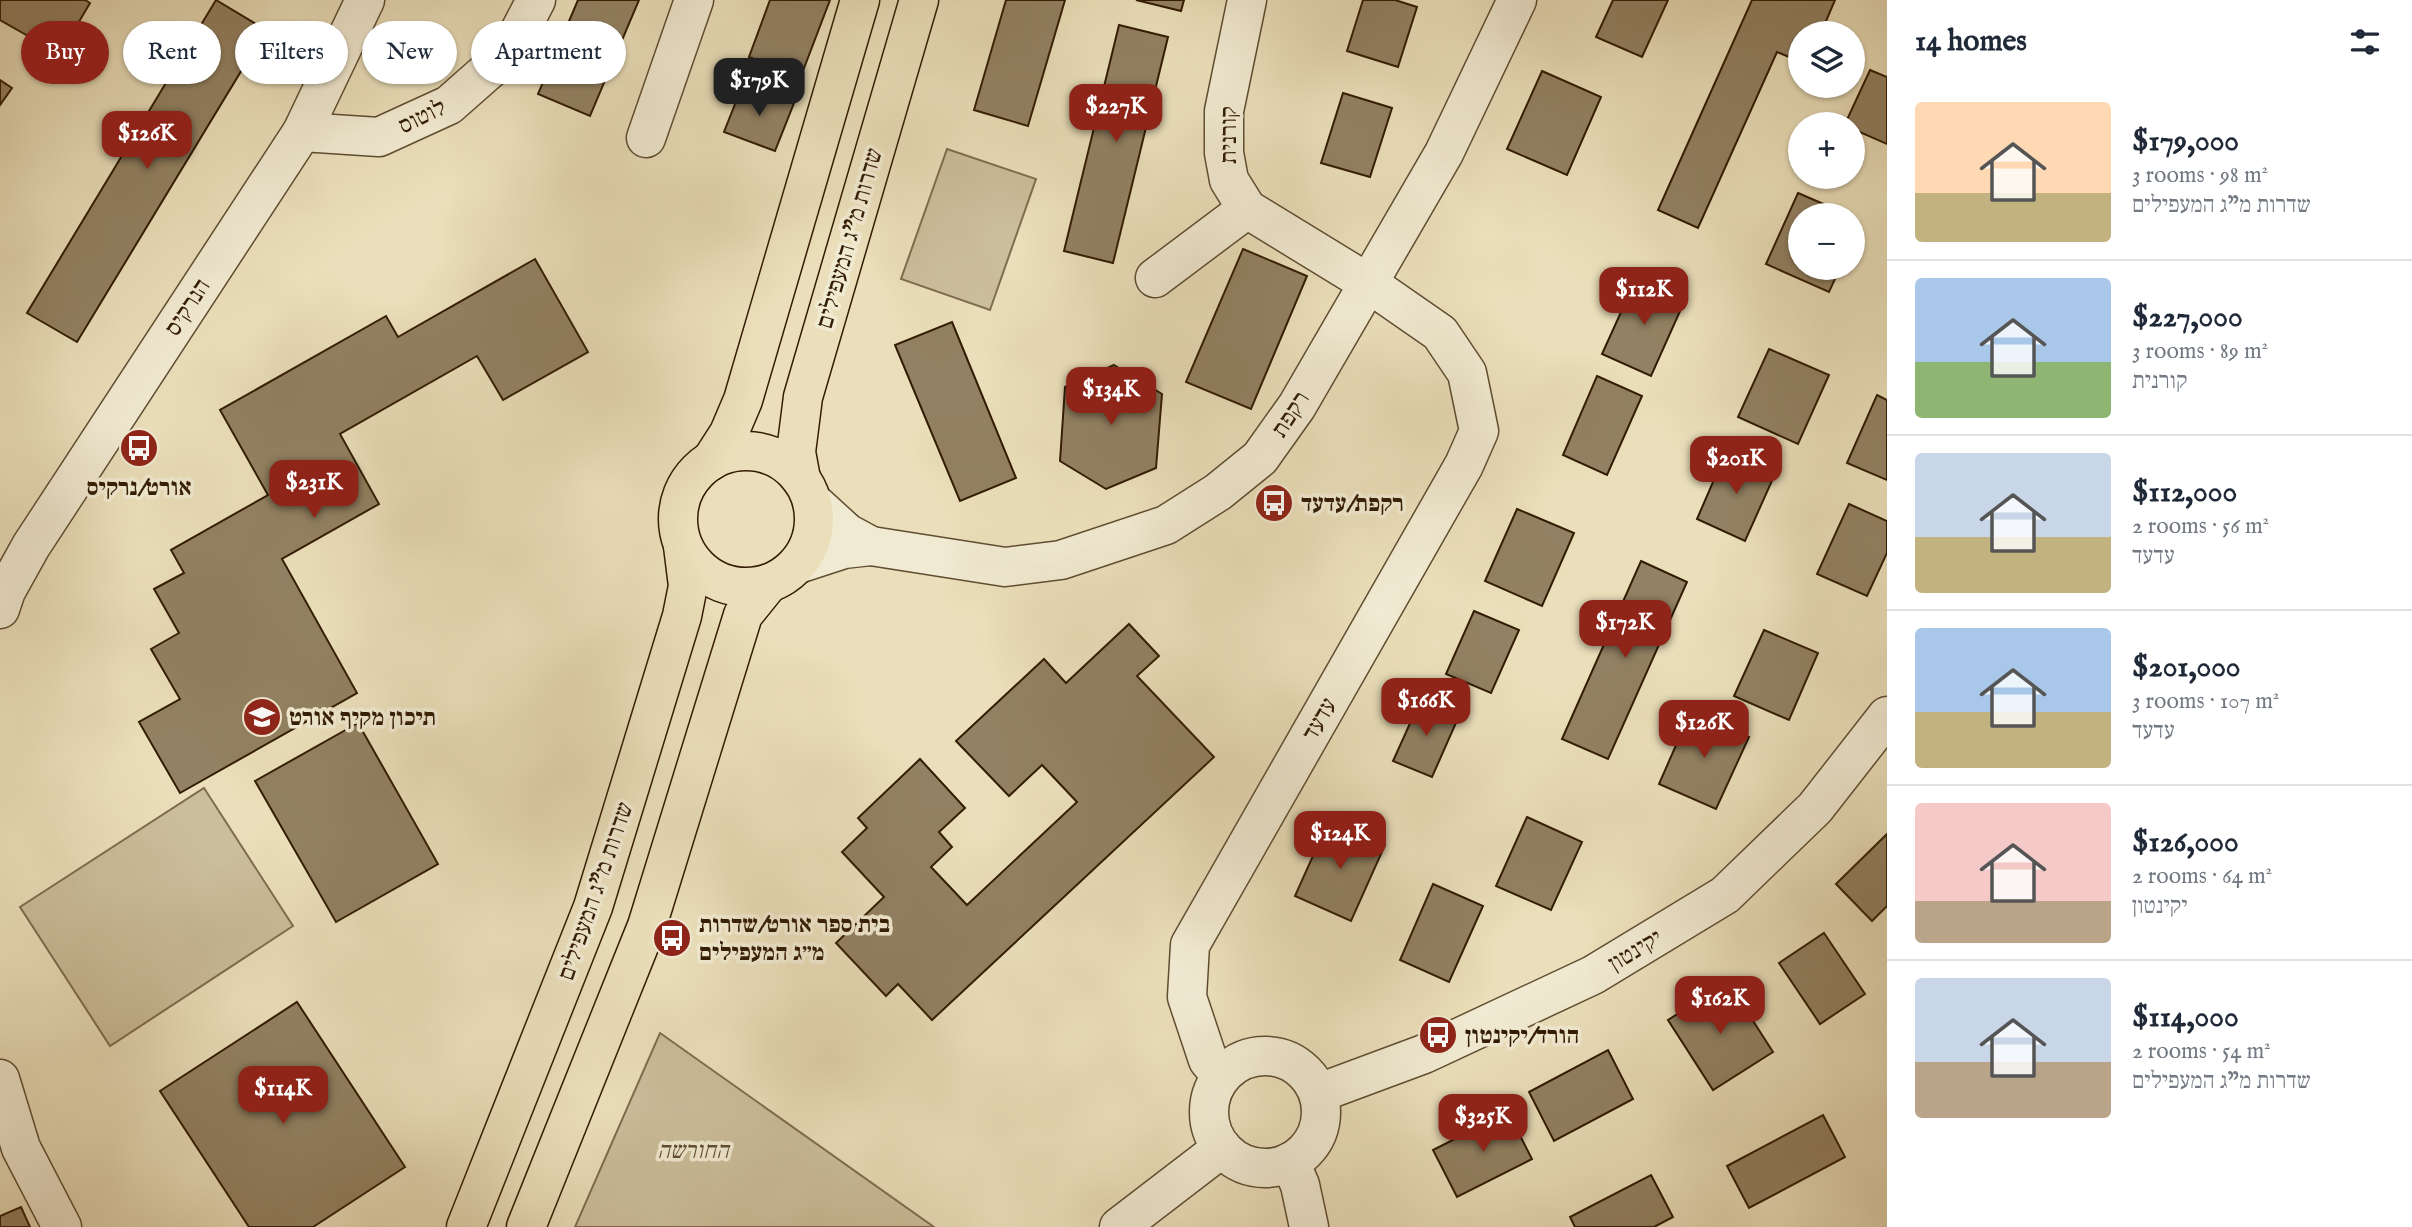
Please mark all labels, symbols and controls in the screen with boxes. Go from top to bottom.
chip: Buy [21,21,109,84]
chip: Rent [123,21,221,84]
chip: Filters [235,21,348,84]
chip: New [362,21,457,84]
chip: Apartment [471,21,626,84]
map controls [1788,21,1865,280]
button: layers [1788,21,1865,98]
text: 14 homes [1915,23,2027,61]
icon: filters [2346,23,2384,61]
pin: $179K [710,58,808,118]
text: $179K [730,66,788,95]
pin: $227K [1067,85,1165,144]
text: $227K [1085,92,1147,121]
street label: לוטוס [394,93,452,142]
street label: קורנית [1214,106,1245,164]
pin: $126K [98,111,196,171]
button: + [1788,112,1865,189]
text: $126K [118,119,176,148]
text: $179,000 [2132,123,2239,161]
icon: home [1971,130,2055,214]
street label: שדרות מ"ג המעפילים [810,144,891,332]
text: 3 rooms · 98 m² [2132,161,2268,190]
text: שדרות מ"ג המעפילים [2132,191,2311,220]
button: − [1788,203,1865,280]
pin: $112K [1595,268,1693,327]
street label: הנרקיס [158,273,218,342]
text: $112K [1615,275,1673,304]
text: $227,000 [2132,299,2243,337]
icon: home [1971,306,2055,390]
text: 3 rooms · 89 m² [2132,337,2268,366]
text: קורנית [2132,367,2188,396]
pin: $134K [1062,368,1160,427]
text: $134K [1082,375,1140,404]
street label: רקפת [1265,386,1318,444]
bus stop icon: אורט/נרקיס [118,427,160,469]
pin: $201K [1687,436,1785,496]
text: $201K [1706,444,1766,473]
pin: $231K [265,461,363,520]
text: $231K [285,468,343,497]
place label: אורט/נרקיס [87,473,192,504]
text: $112,000 [2132,474,2237,512]
icon: home [1971,481,2055,565]
bus stop icon: רקפת/עדעד [1253,482,1295,524]
place label: רקפת/עדעד [1301,489,1404,520]
text: 2 rooms · 56 m² [2132,512,2269,541]
text: עדעד [2132,542,2175,571]
pin: $172K [1576,600,1674,660]
text: $172K [1595,608,1655,637]
text: $201,000 [2132,649,2241,687]
icon: home [1971,656,2055,740]
pin: $166K [1377,678,1475,738]
text: $166K [1397,686,1455,715]
text: 3 rooms · 107 m² [2132,687,2280,716]
street label: עדעד [1296,693,1345,747]
school or university icon: תיכון מקיף אורט [241,696,283,738]
pin: $126K [1655,700,1753,760]
place label: תיכון מקיף אורט [289,703,436,734]
text: $126K [1675,708,1733,737]
text: עדעד [2132,717,2175,746]
street label: שדרות מ"ג המעפילים [551,798,641,985]
pin: $124K [1291,812,1389,871]
text: $124K [1310,819,1370,848]
text: $126,000 [2132,824,2239,862]
icon: home [1971,831,2055,915]
text: 2 rooms · 64 m² [2132,862,2272,891]
text: יקינטון [2132,892,2188,921]
place label: בית ספר אורט/שדרות מ״ג המעפילים [699,910,890,969]
bus stop icon: בית ספר אורט/שדרות מ״ג המעפילים [651,917,693,959]
street label: יקינטון [1603,923,1669,980]
pin: $162K [1671,976,1769,1036]
text: $162K [1691,984,1749,1013]
text: $114,000 [2132,999,2239,1037]
icon: home [1971,1006,2055,1090]
bus stop icon: הורד/יקינטון [1417,1014,1459,1056]
place label: הורד/יקינטון [1465,1021,1579,1052]
text: 2 rooms · 54 m² [2132,1037,2271,1066]
pin: $114K [234,1066,332,1126]
text: שדרות מ"ג המעפילים [2132,1067,2311,1096]
text: $114K [254,1074,312,1103]
pin: $325K [1434,1094,1532,1154]
text: $325K [1454,1102,1512,1131]
park label: החורשה [657,1136,731,1167]

